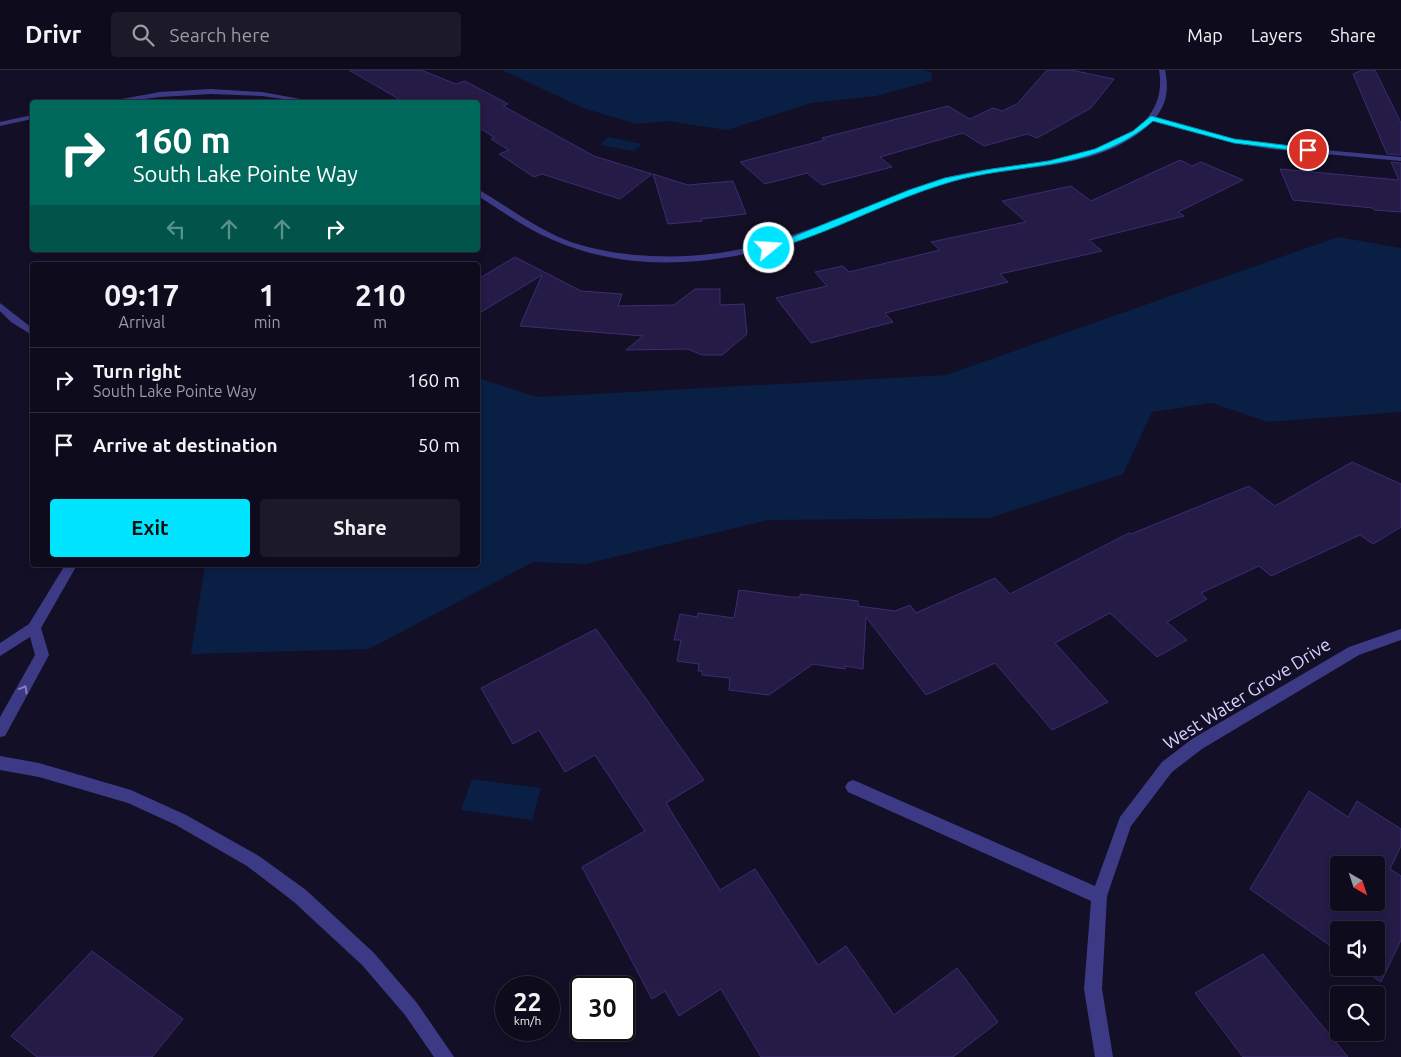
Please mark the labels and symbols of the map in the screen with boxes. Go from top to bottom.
pin [1287,129,1329,171]
position arrow [742,221,794,273]
street label: West Water Grove Drive [1159,633,1334,753]
one-way arrow [17,685,27,694]
north arrow [1330,856,1385,911]
speed limit sign: 30 [570,976,635,1041]

